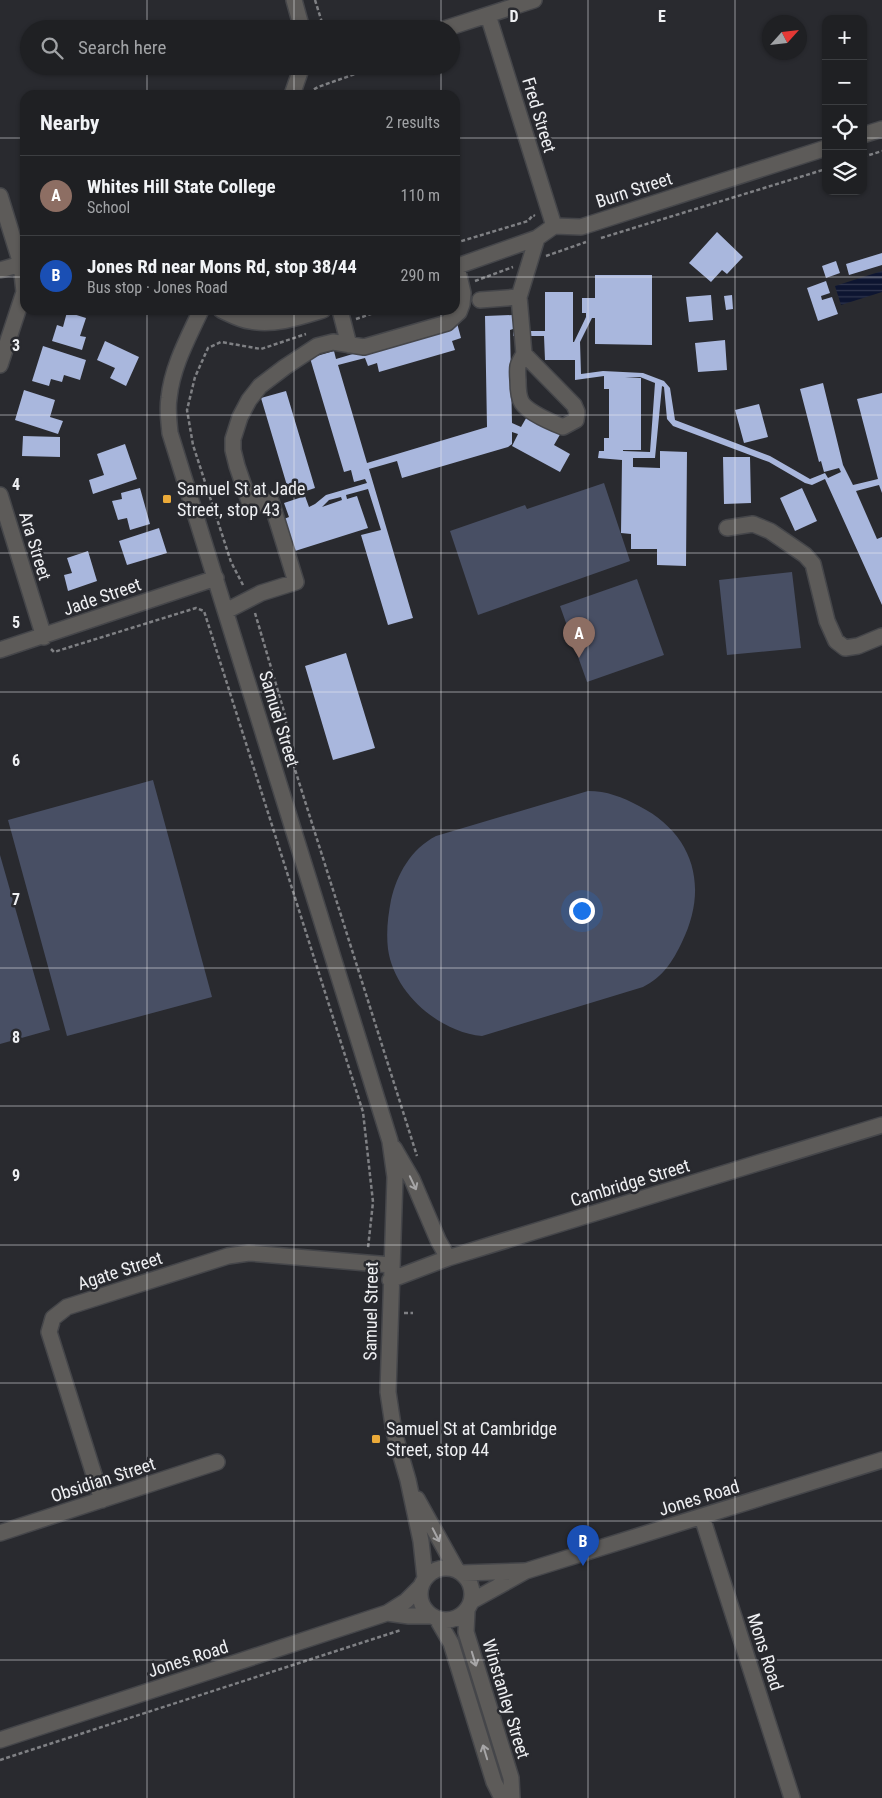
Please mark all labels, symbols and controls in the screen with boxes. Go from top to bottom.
text: D [509,7,519,26]
text: E [658,7,666,26]
north arrow [762,15,807,60]
map controls [822,15,867,195]
button: + [822,15,867,60]
search box [20,20,460,75]
icon: search [38,34,66,62]
text: Search here [78,36,166,59]
button: − [822,60,867,105]
street label: Fred Street [518,75,561,155]
button: locate [822,105,867,150]
text: Nearby [40,111,99,135]
text: 2 results [385,113,440,132]
button: layers [822,150,867,195]
street label: Burn Street [593,167,675,212]
text: Whites Hill State College [87,175,276,198]
text: A [51,186,61,205]
text: 110 m [401,186,440,205]
text: School [87,198,130,217]
text: Jones Rd near Mons Rd, stop 38/44 [87,255,357,278]
text: B [52,266,60,285]
text: 290 m [401,266,440,285]
text: Bus stop · Jones Road [87,278,228,297]
text: 3 [12,336,20,355]
text: 4 [12,475,20,494]
place label: Samuel St at Jade Street, stop 43 [177,478,305,520]
marker: Samuel St at Jade Street, stop 43 [161,493,173,505]
street label: Ara Street [15,509,56,583]
street label: Jade Street [60,573,144,620]
text: 5 [12,613,20,632]
pin: A [563,617,595,658]
street label: Samuel Street [255,668,304,769]
text: 6 [12,751,20,770]
text: 7 [12,890,20,909]
your location [569,898,595,924]
text: 8 [12,1028,20,1047]
street label: Cambridge Street [568,1154,692,1211]
text: 9 [12,1166,20,1185]
one-way arrow [409,1175,419,1190]
street label: Agate Street [75,1247,165,1294]
street label: Samuel Street [359,1261,382,1361]
place label: Samuel St at Cambridge Street, stop 44 [386,1418,557,1460]
marker: Samuel St at Cambridge Street, stop 44 [370,1433,382,1445]
street label: Obsidian Street [48,1453,158,1506]
street label: Jones Road [656,1475,742,1520]
pin: B [567,1525,599,1566]
one-way arrow [432,1527,441,1542]
street label: Mons Road [743,1611,788,1693]
street label: Jones Road [145,1636,231,1681]
street label: Winstanley Street [478,1637,535,1761]
one-way arrow [469,1650,479,1666]
one-way arrow [480,1745,489,1761]

